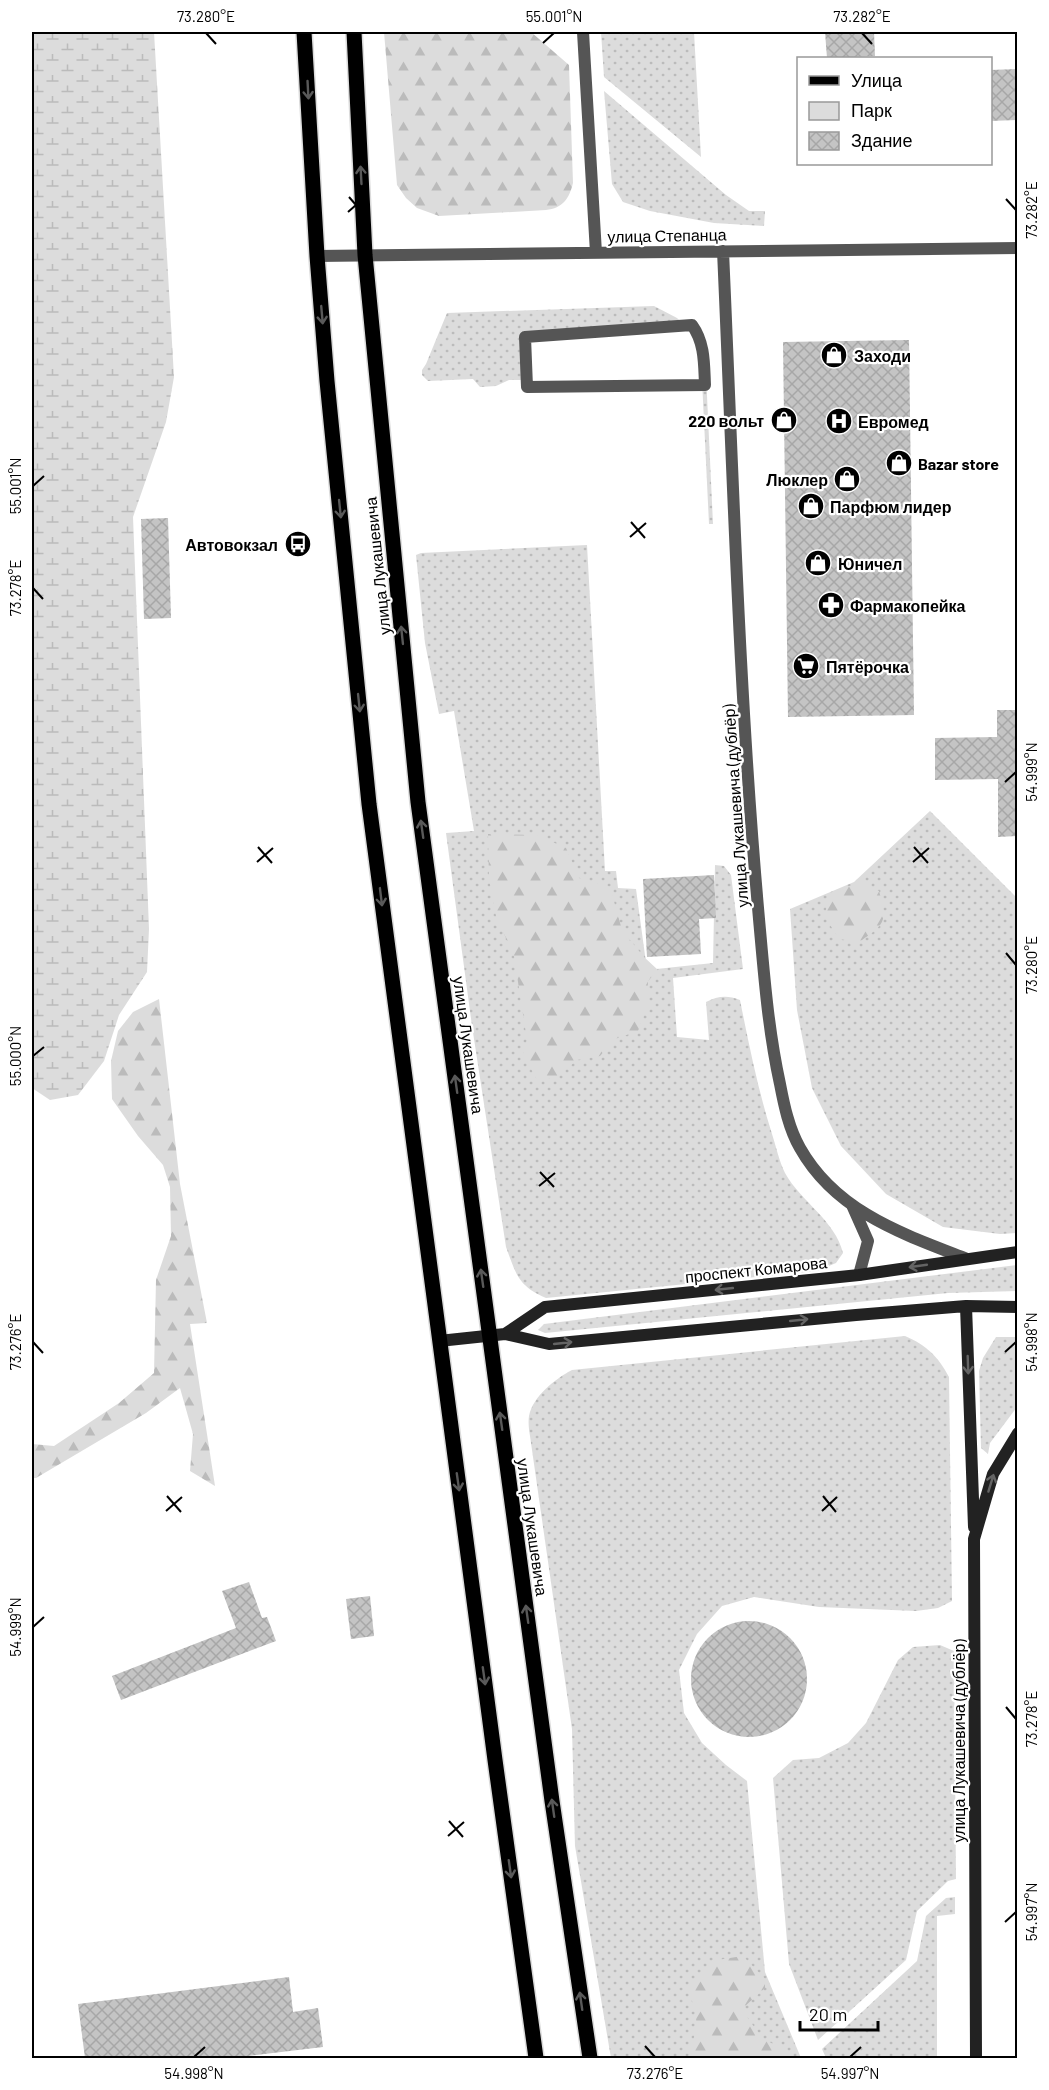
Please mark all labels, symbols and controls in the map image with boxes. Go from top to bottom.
text: 73.280°E [177,7,235,25]
text: 55.001°N [526,7,582,25]
text: 73.282°E [833,7,891,25]
legend [797,57,992,165]
text: Улица [851,69,903,91]
one-way arrow [302,79,313,99]
text: Парк [851,99,892,121]
text: Здание [851,129,912,151]
one-way arrow [356,166,367,186]
text: 73.282°E [1022,181,1040,239]
street label: улица Степанца [607,224,727,246]
one-way arrow [317,304,328,324]
shop icon: Заходи [819,340,849,370]
place label: Заходи [854,346,911,365]
shop icon: 220 вольт [769,405,799,435]
hospital icon: Евромед [824,406,854,436]
place label: 220 вольт [688,411,764,430]
place label: Евромед [858,412,929,431]
shop icon: Bazar store [884,448,914,478]
place label: Bazar store [918,454,999,473]
text: 55.001°N [6,458,24,514]
shop icon: Люклер [832,464,862,494]
place label: Люклер [766,470,828,489]
shop icon: Парфюм лидер [796,491,826,521]
street label: улица Лукашевича [360,496,394,636]
place label: Парфюм лидер [830,497,952,516]
one-way arrow [335,498,346,518]
bus stop icon: Автовокзал [283,529,313,559]
place label: Автовокзал [185,535,278,554]
shop icon: Юничел [803,548,833,578]
place label: Юничел [838,554,902,573]
text: 73.278°E [6,560,24,616]
pharmacy icon: Фармакопейка [816,590,846,620]
place label: Фармакопейка [850,596,966,615]
one-way arrow [396,625,407,645]
supermarket icon: Пятёрочка [791,651,821,681]
place label: Пятёрочка [826,657,909,676]
one-way arrow [354,692,365,712]
street label: улица Лукашевича (дублёр) [718,703,752,908]
text: 54.999°N [1022,742,1040,802]
one-way arrow [416,819,427,839]
one-way arrow [375,886,386,906]
text: 73.280°E [1022,936,1040,994]
street label: улица Лукашевича [450,975,488,1115]
text: 55.000°N [6,1026,24,1086]
one-way arrow [450,1075,461,1095]
street label: проспект Комарова [684,1252,828,1286]
one-way arrow [909,1261,928,1272]
one-way arrow [476,1268,487,1288]
one-way arrow [715,1283,735,1294]
text: 54.998°N [1022,1312,1040,1372]
text: 73.276°E [6,1314,24,1370]
one-way arrow [788,1314,808,1325]
one-way arrow [552,1337,572,1348]
one-way arrow [962,1354,973,1374]
one-way arrow [495,1412,506,1432]
street label: улица Лукашевича [514,1457,552,1597]
one-way arrow [453,1472,464,1492]
one-way arrow [986,1474,997,1493]
text: 54.999°N [6,1597,24,1657]
one-way arrow [521,1605,532,1625]
street label: улица Лукашевича (дублёр) [949,1639,968,1843]
one-way arrow [478,1665,489,1685]
text: 73.278°E [1022,1691,1040,1747]
one-way arrow [547,1798,558,1818]
one-way arrow [504,1859,515,1878]
text: 54.997°N [1022,1883,1040,1941]
one-way arrow [576,1991,587,2011]
scale bar [800,1994,878,2032]
text: 20 m [809,2003,847,2025]
text: 54.998°N [164,2064,224,2082]
text: 73.276°E [627,2064,683,2082]
text: 54.997°N [821,2064,879,2082]

